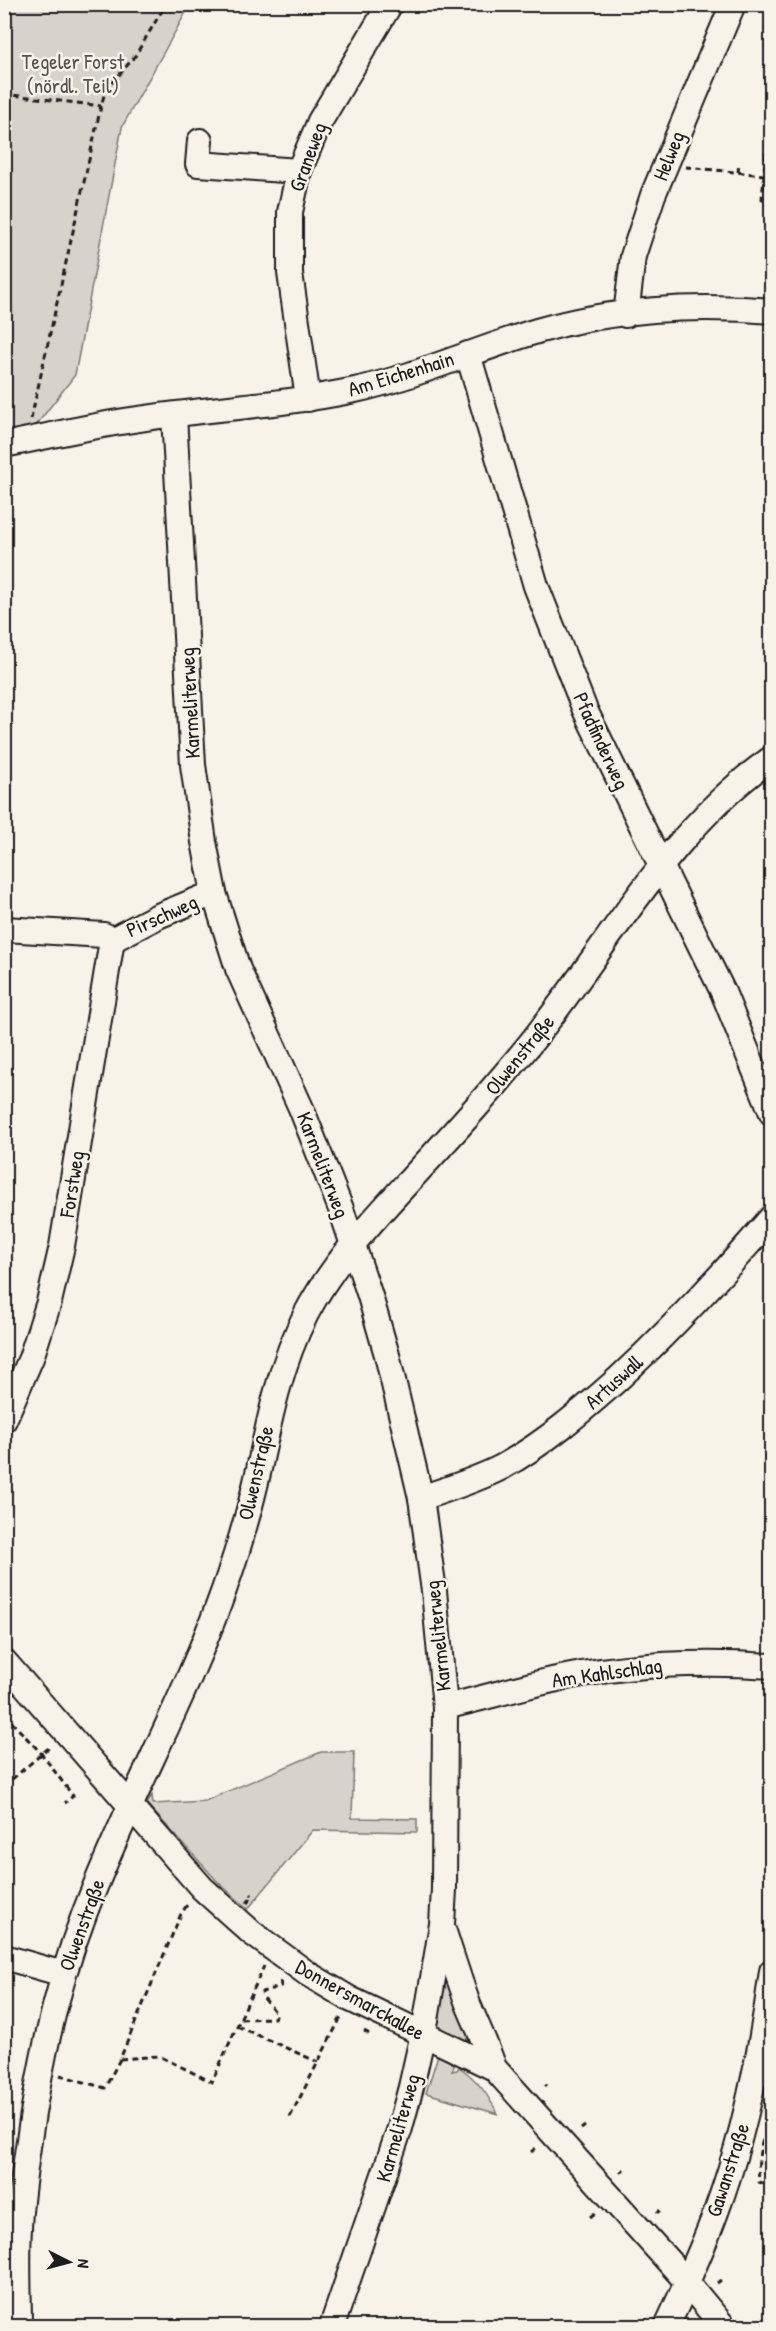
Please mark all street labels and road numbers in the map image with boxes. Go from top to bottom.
street label: Graneweg [282,118,333,195]
street label: Helweg [646,127,692,185]
street label: Am Eichenhain [344,344,457,403]
street label: Karmeliterweg [172,647,207,759]
street label: Pfadfinderweg [566,688,637,794]
street label: Pirschweg [121,887,202,944]
street label: Olwenstraße [478,1008,561,1101]
street label: Karmeliterweg [290,1108,357,1222]
street label: Forstweg [52,1148,91,1220]
street label: Artuswall [578,1347,650,1416]
street label: Olwenstraße [231,1423,280,1523]
street label: Karmeliterweg [417,1579,458,1693]
street label: Am Kahlschlag [550,1650,664,1695]
street label: Olwenstraße [51,1875,112,1975]
street label: Donnersmarckallee [290,1952,430,2047]
street label: Karmeliterweg [368,2070,427,2185]
street label: Gawanstraße [699,2119,756,2220]

